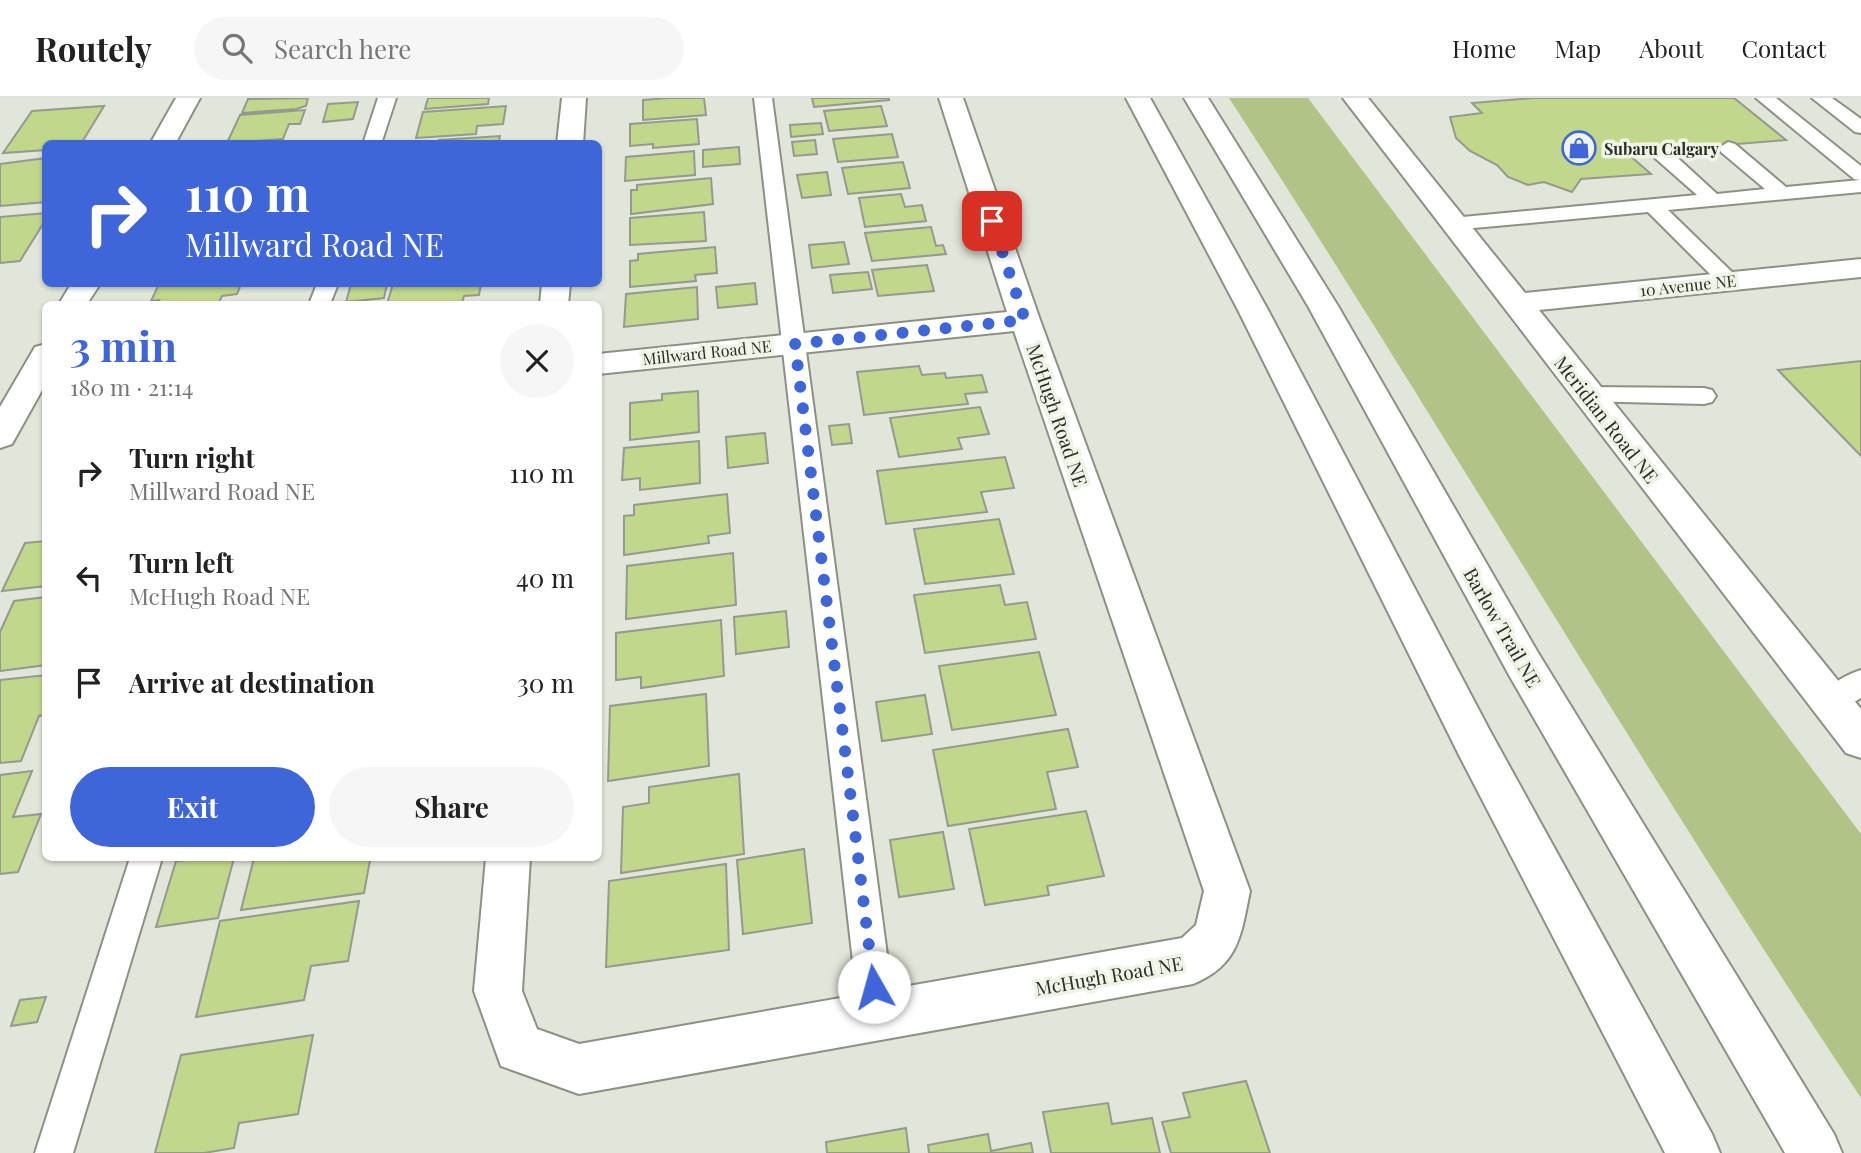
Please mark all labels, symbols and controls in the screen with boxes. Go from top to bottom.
search box [194,17,684,80]
text: Routely [35,26,152,70]
icon: search [218,29,256,67]
text: Search here [274,31,411,66]
text: Home [1452,32,1516,64]
text: Map [1554,32,1601,64]
text: About [1639,32,1703,64]
text: Contact [1741,32,1826,64]
shop icon: Subaru Calgary [1560,129,1598,167]
place label: Subaru Calgary [1604,138,1720,159]
text: 110 m [185,159,310,224]
icon: right [70,168,161,259]
pin [962,191,1022,251]
icon: arrive [973,202,1011,240]
text: Millward Road NE [185,222,444,265]
street label: 10 Avenue NE [1639,269,1737,301]
text: 3 min [70,317,177,373]
button: close [500,324,574,398]
street label: Millward Road NE [642,335,772,369]
street label: McHugh Road NE [1021,340,1095,490]
street label: Meridian Road NE [1549,350,1665,488]
text: 180 m · 21:14 [70,371,193,402]
text: Turn right [129,440,255,475]
icon: right [70,454,108,492]
text: 110 m [510,455,574,490]
text: Millward Road NE [129,475,315,506]
text: Turn left [129,545,234,580]
icon: left [70,559,108,597]
text: 40 m [516,560,574,595]
street label: Barlow Trail NE [1458,563,1548,691]
text: McHugh Road NE [129,580,310,611]
icon: arrive [70,664,108,702]
text: Arrive at destination [129,665,375,700]
text: 30 m [517,665,574,700]
button: Exit [70,767,315,847]
button: Share [329,767,574,847]
street label: McHugh Road NE [1033,949,1185,1001]
position arrow [837,950,911,1024]

